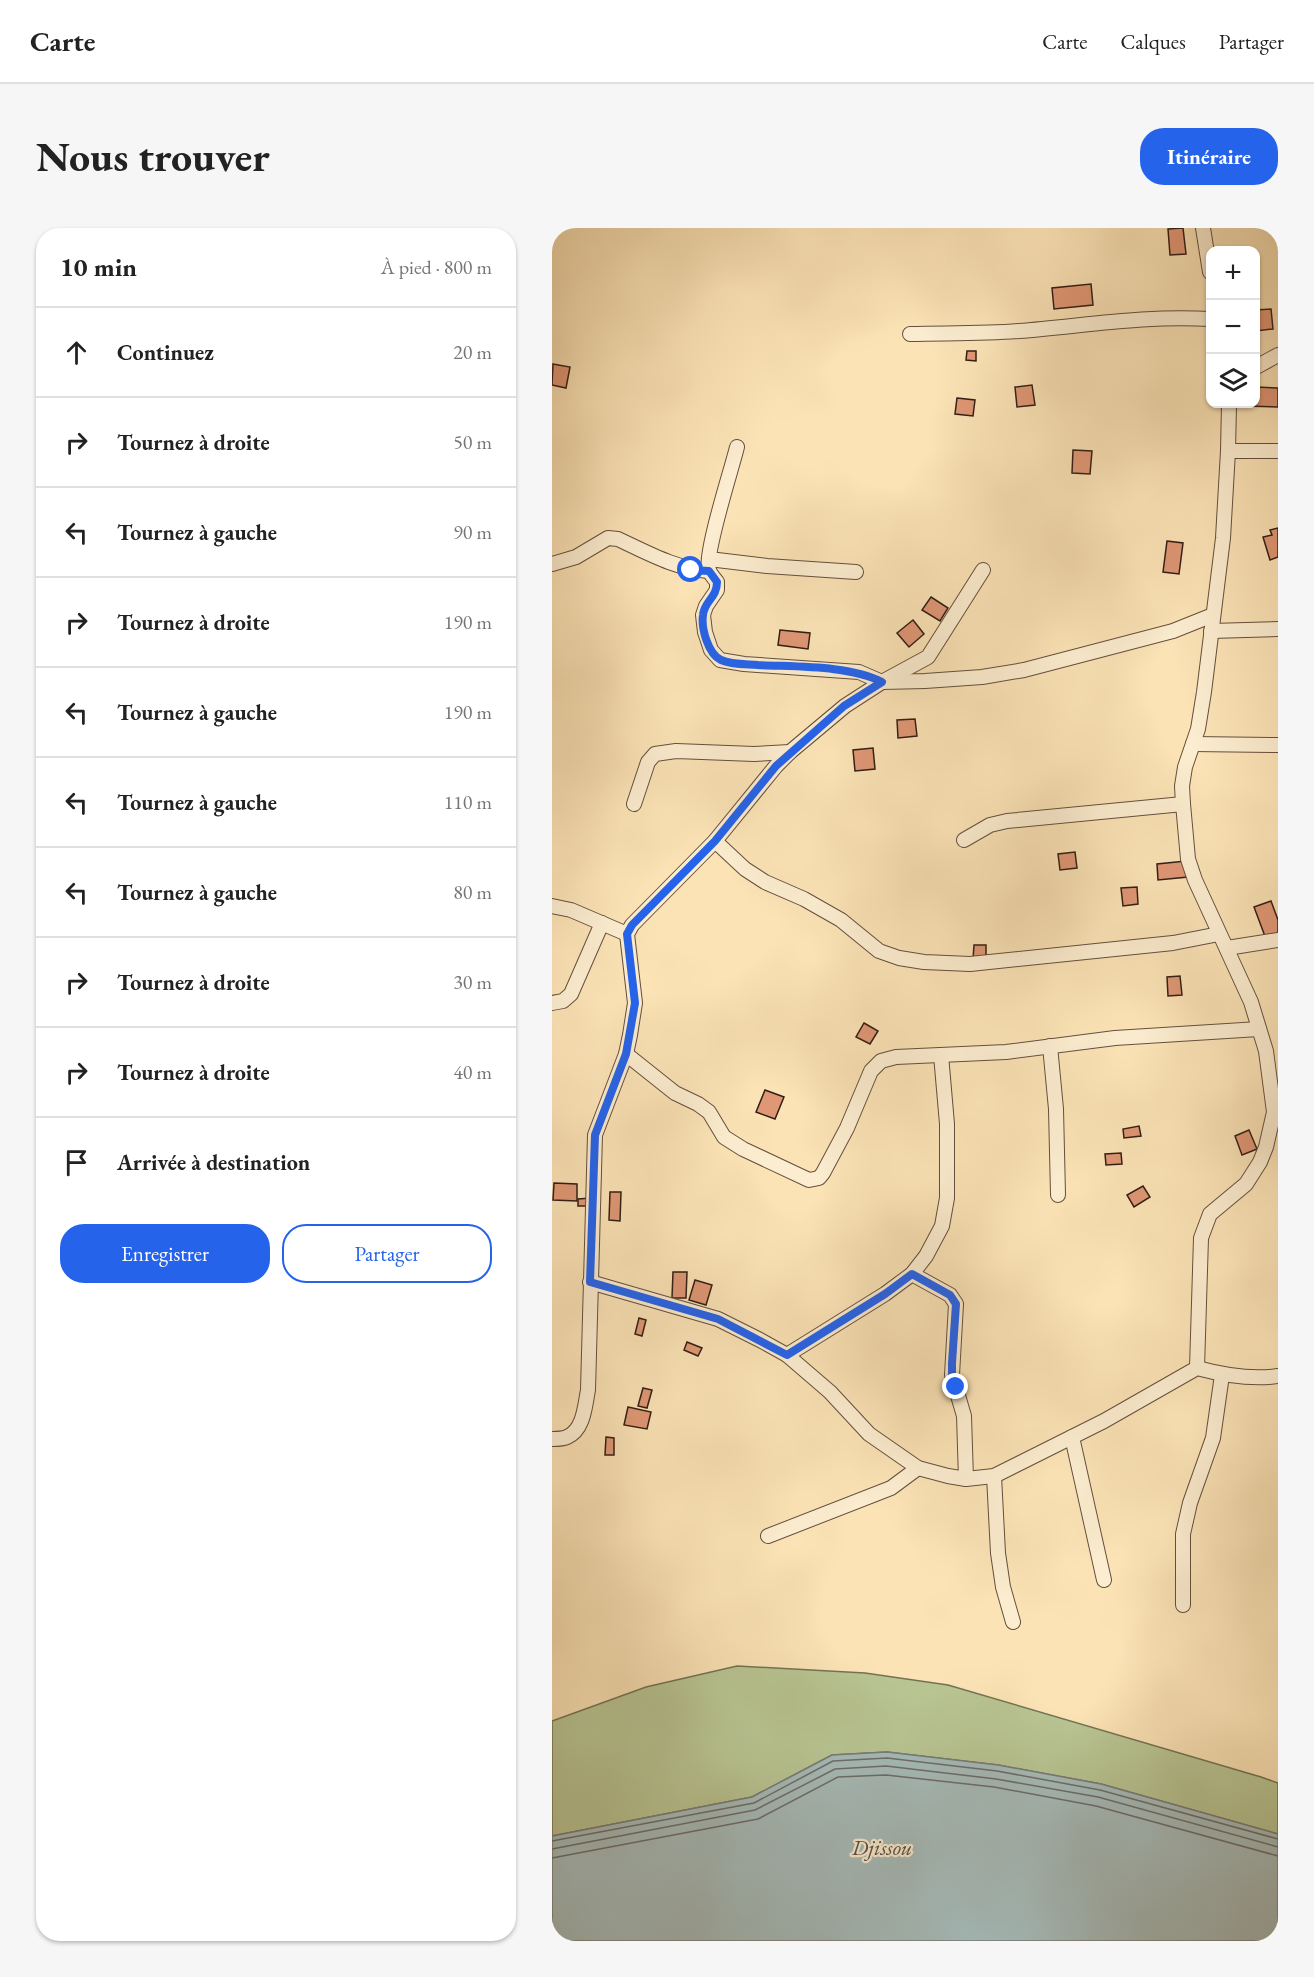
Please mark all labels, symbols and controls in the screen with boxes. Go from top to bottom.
text: Carte [30,23,96,59]
text: Carte [1042,28,1087,55]
text: Calques [1120,28,1186,55]
text: Partager [1219,28,1284,55]
button: Itinéraire [1140,128,1278,185]
text: Nous trouver [36,129,270,184]
map controls [1206,246,1260,408]
button: + [1206,246,1260,300]
text: 10 min [60,250,137,284]
text: À pied · 800 m [381,254,492,280]
button: − [1206,300,1260,354]
icon: ahead [60,336,93,369]
text: Continuez [117,338,214,367]
text: 20 m [453,339,492,365]
button: layers [1206,354,1260,408]
icon: right [60,426,93,459]
text: Tournez à droite [117,428,270,457]
text: 50 m [453,429,492,455]
icon: left [60,516,93,549]
text: Tournez à gauche [117,518,277,547]
text: 90 m [453,519,492,545]
route start [677,556,703,582]
icon: right [60,606,93,639]
text: Tournez à droite [117,608,270,637]
text: 190 m [444,609,492,635]
icon: left [60,696,93,729]
text: Tournez à gauche [117,698,277,727]
text: 190 m [444,699,492,725]
icon: left [60,786,93,819]
text: Tournez à gauche [117,788,277,817]
text: 110 m [444,789,492,815]
icon: left [60,876,93,909]
text: Tournez à gauche [117,878,277,907]
text: 80 m [453,879,492,905]
icon: right [60,966,93,999]
text: Tournez à droite [117,968,270,997]
text: 30 m [453,969,492,995]
icon: right [60,1056,93,1089]
text: Tournez à droite [117,1058,270,1087]
text: 40 m [453,1059,492,1085]
icon: arrive [60,1146,93,1179]
text: Arrivée à destination [117,1148,310,1177]
button: Enregistrer [60,1224,270,1283]
button: Partager [282,1224,492,1283]
route end [942,1373,968,1399]
water label: Djissou [851,1833,912,1862]

